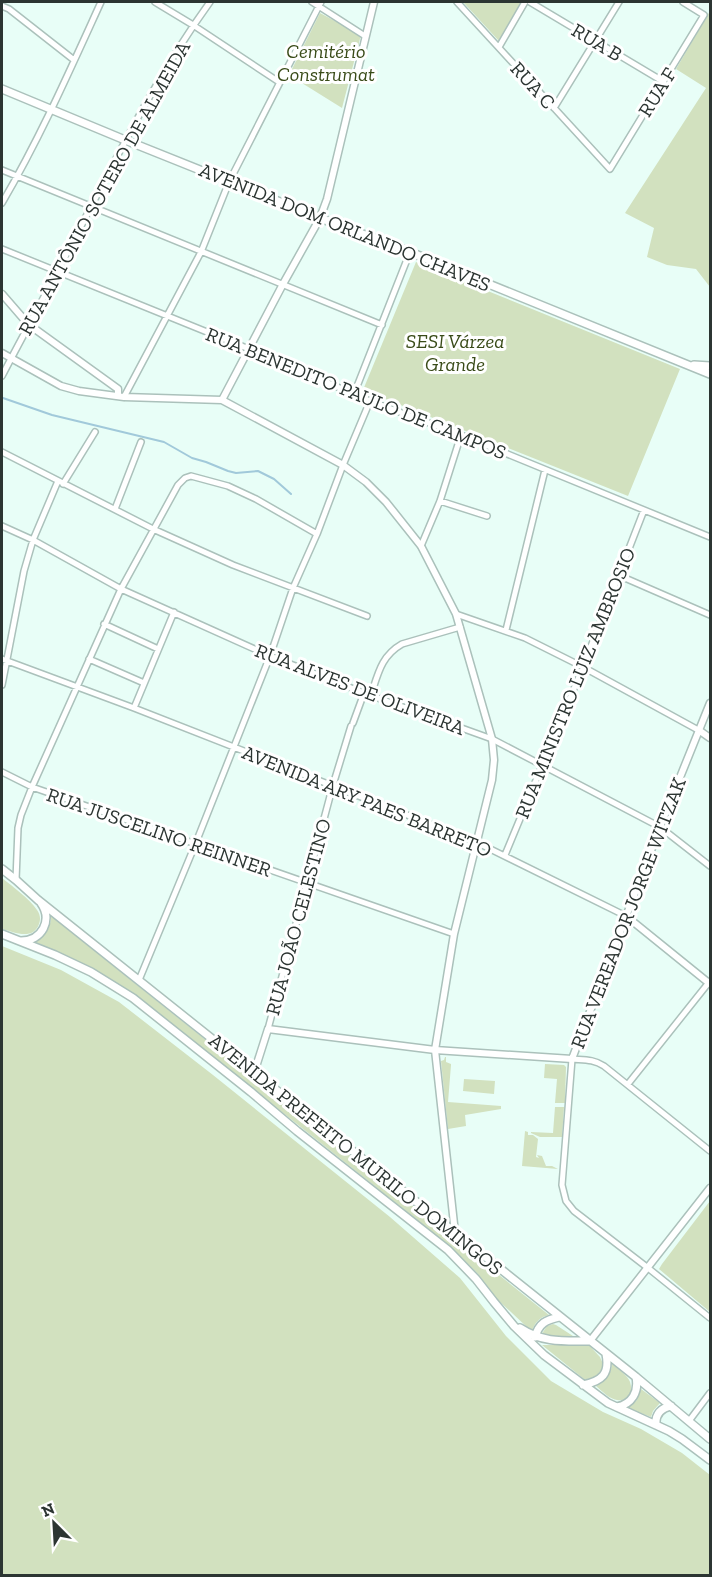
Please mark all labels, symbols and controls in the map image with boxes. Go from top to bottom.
street label: RUA B [567,18,627,66]
street label: RUA ANTÔNIO SOTERO DE ALMEIDA [13,36,196,339]
park label: Cemitério Construmat [277,39,375,86]
street label: RUA C [506,56,560,114]
street label: RUA F [633,63,681,121]
street label: AVENIDA DOM ORLANDO CHAVES [196,157,494,297]
street label: RUA BENEDITO PAULO DE CAMPOS [202,322,510,464]
park label: SESI Várzea Grande [406,329,504,376]
street label: RUA MINISTRO LUIZ AMBROSIO [510,544,640,822]
street label: RUA ALVES DE OLIVEIRA [252,638,469,740]
street label: AVENIDA ARY PAES BARRETO [239,740,495,862]
street label: RUA VEREADOR JORGE WITZAK [565,774,691,1052]
street label: RUA JUSCELINO REINNER [44,782,275,882]
street label: RUA JOÃO CELESTINO [260,816,336,1018]
street label: AVENIDA PREFEITO MURILO DOMINGOS [204,1028,508,1280]
north arrow [24,1493,84,1553]
text: N [39,1499,58,1521]

